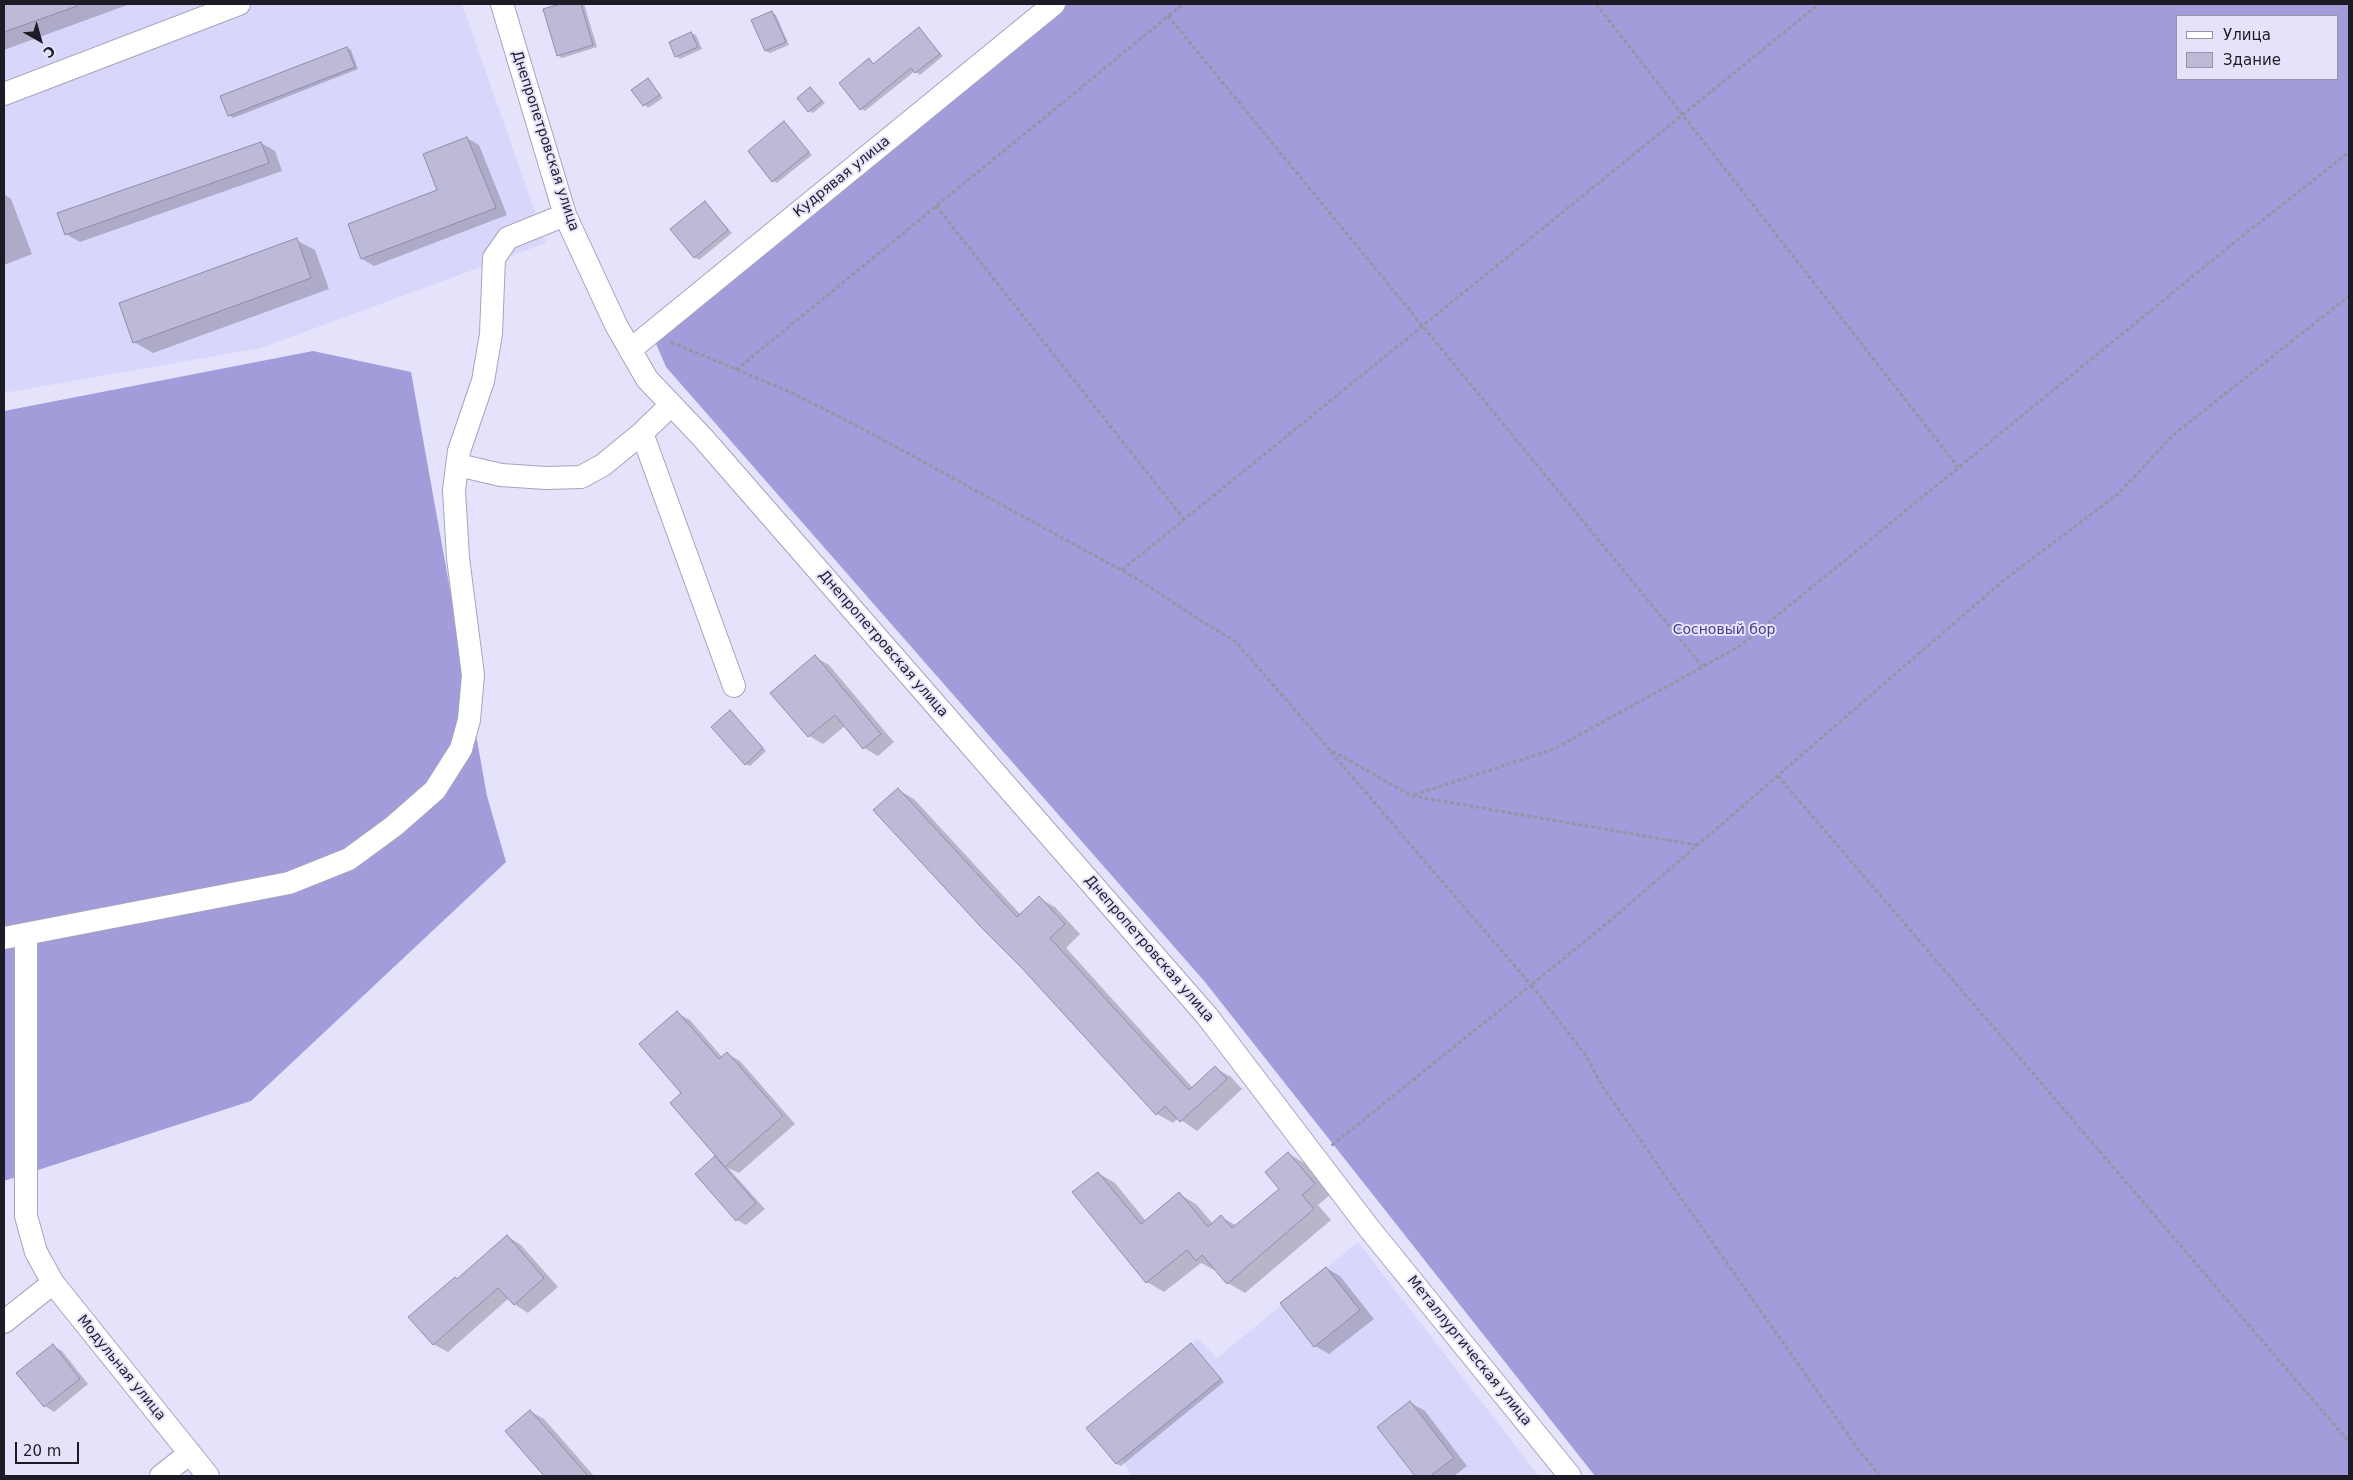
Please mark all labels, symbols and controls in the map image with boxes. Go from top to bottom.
north arrow [15,15,65,65]
legend [2176,15,2338,80]
text: Улица [2223,26,2271,44]
text: С [40,42,58,61]
street label: Днепропетровская улица [508,49,582,233]
text: Здание [2223,51,2281,69]
street label: Кудрявая улица [790,133,894,221]
street label: Днепропетровская улица [815,567,951,721]
park label: Сосновый бор [1673,622,1775,638]
street label: Днепропетровская улица [1081,872,1217,1026]
street label: Металлургическая улица [1403,1273,1535,1429]
street label: Модульная улица [73,1312,169,1424]
scale bar [18,1432,81,1464]
text: 20 m [23,1442,61,1460]

